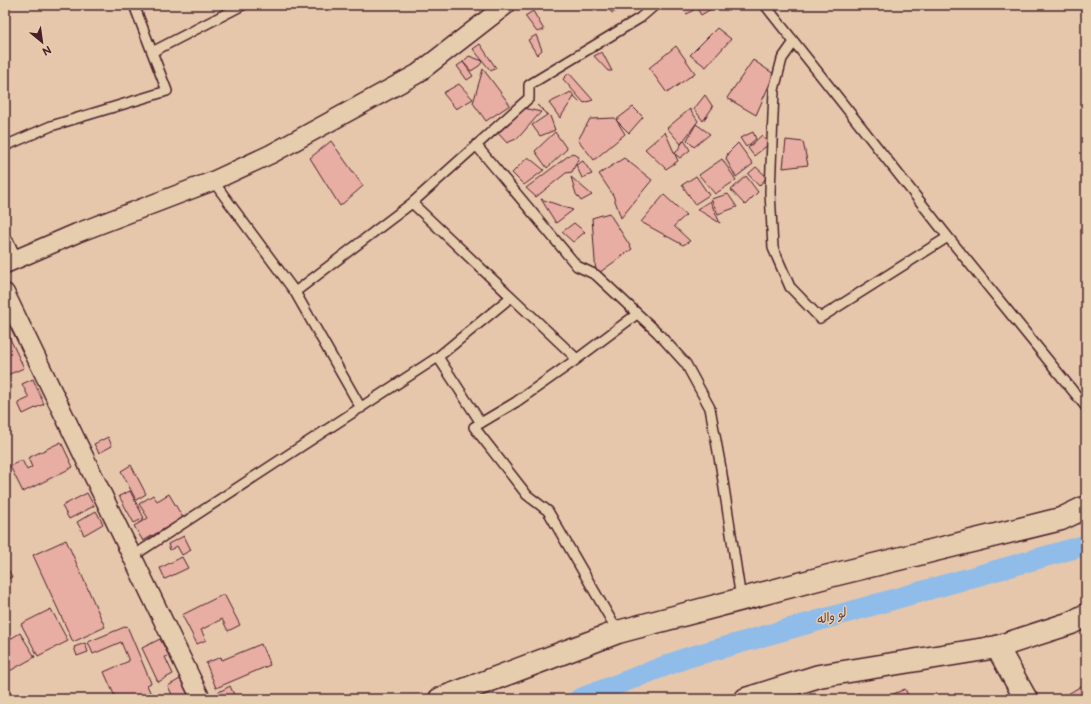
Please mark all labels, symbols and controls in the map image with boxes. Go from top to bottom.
north arrow [22,22,62,62]
text: N [40,43,53,58]
water label: لو واله [814,605,849,628]

